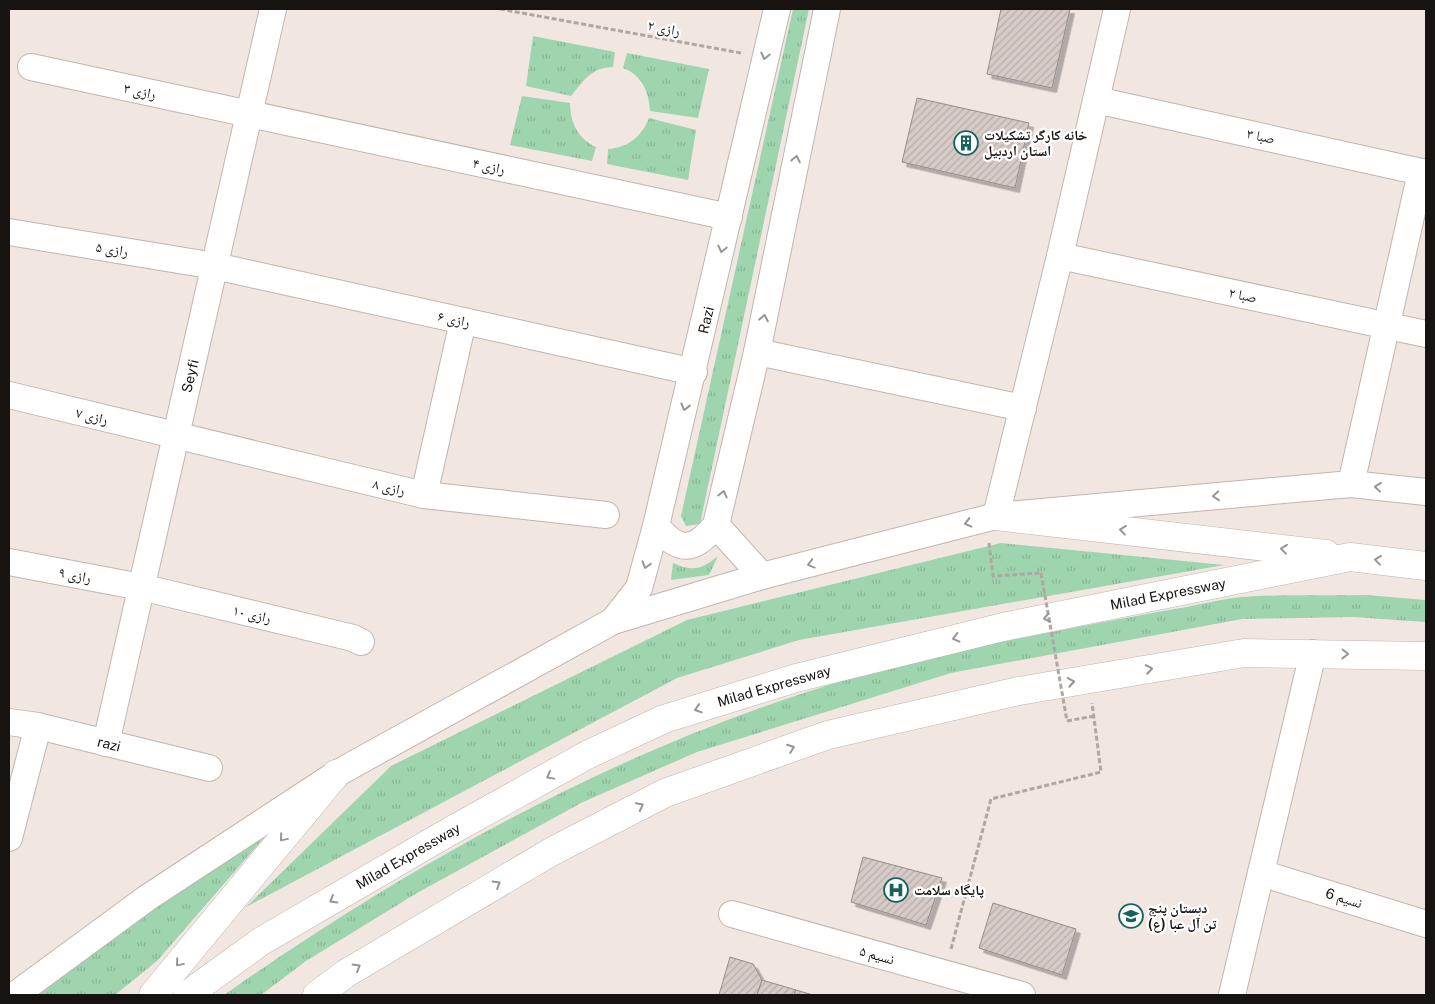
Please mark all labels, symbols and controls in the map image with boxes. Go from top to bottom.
street label: رازی ۲ [646,17,681,40]
one-way arrow [760,52,771,61]
street label: رازی ۳ [122,80,158,103]
street label: صبا ۳ [1245,125,1277,147]
place label: خانه کارگر تشکیلات استان اردبیل [984,127,1087,160]
building icon: خانه کارگر تشکیلات استان اردبیل [953,130,979,156]
street label: رازی ۴ [471,155,507,178]
one-way arrow [791,155,801,164]
street label: رازی ۵ [95,239,129,260]
one-way arrow [717,244,728,253]
street label: صبا ۲ [1227,284,1259,306]
street label: Razi [695,305,717,335]
street label: رازی ۶ [436,308,472,331]
one-way arrow [758,314,769,323]
street label: Seyfi [178,358,202,394]
one-way arrow [680,403,691,412]
street label: رازی ۷ [74,404,110,429]
street label: رازی ۸ [371,476,407,499]
one-way arrow [1373,482,1381,493]
one-way arrow [718,490,728,498]
one-way arrow [1212,490,1220,501]
one-way arrow [963,517,972,528]
one-way arrow [1118,525,1126,536]
one-way arrow [1280,544,1288,555]
one-way arrow [1374,555,1382,566]
one-way arrow [806,558,815,569]
one-way arrow [641,560,651,568]
street label: رازی ۹ [57,564,92,587]
street label: Milad Expressway [1109,575,1228,613]
street label: رازی ۱۰ [231,602,273,627]
one-way arrow [1043,612,1052,623]
one-way arrow [951,632,960,643]
one-way arrow [1341,649,1349,659]
street label: Milad Expressway [715,662,833,710]
one-way arrow [1144,664,1153,674]
one-way arrow [1068,677,1076,688]
one-way arrow [694,703,702,713]
street label: razi [96,733,122,755]
one-way arrow [786,744,795,754]
one-way arrow [546,770,555,780]
one-way arrow [634,802,643,812]
street label: Milad Expressway [353,819,463,892]
one-way arrow [280,832,289,841]
hospital icon: پایگاه سلامت [883,877,909,903]
one-way arrow [491,881,500,891]
place label: پایگاه سلامت [914,882,984,899]
street label: نسیم 6 [1323,885,1365,913]
one-way arrow [329,893,338,903]
place label: دبستان پنج تن آل عبا (ع) [1148,900,1217,933]
school or university icon: دبستان پنج تن آل عبا (ع) [1118,903,1144,929]
street label: نسیم ۵ [857,942,896,970]
one-way arrow [176,958,185,967]
one-way arrow [352,964,361,974]

